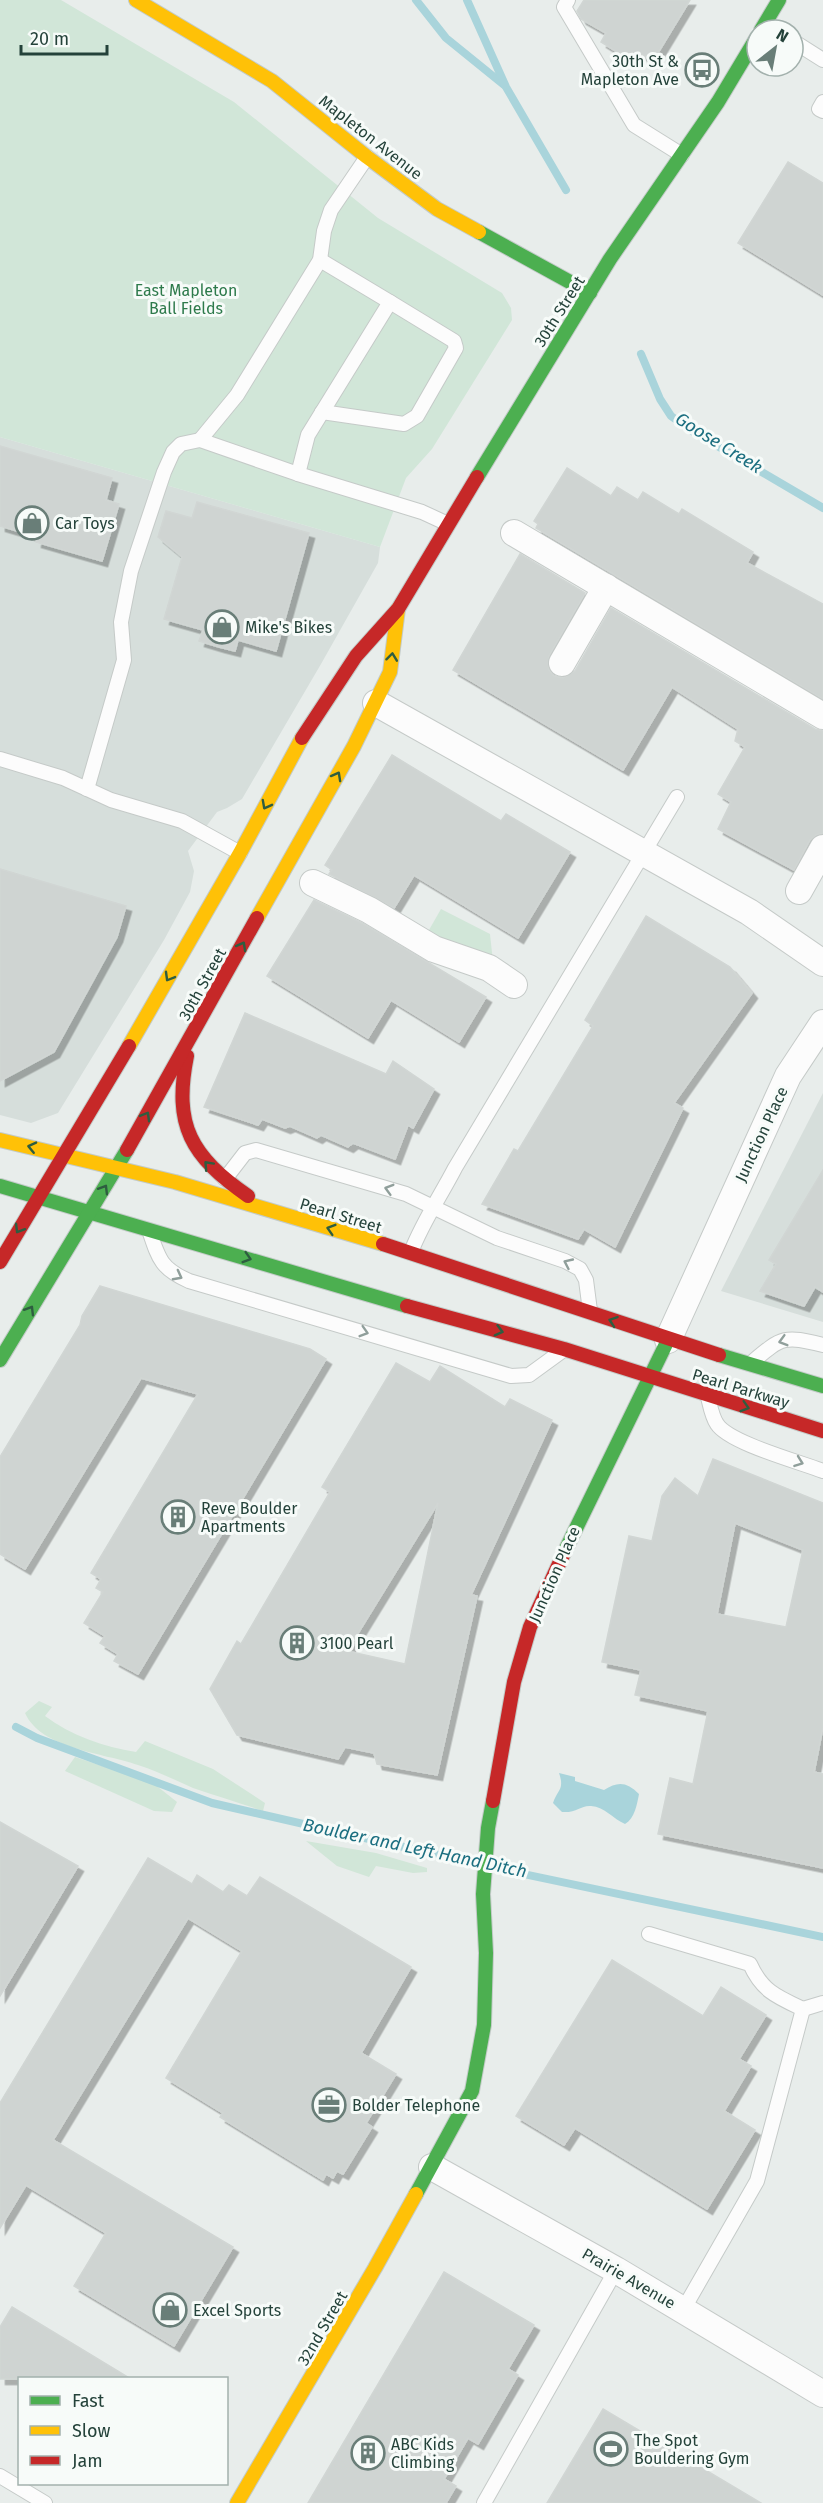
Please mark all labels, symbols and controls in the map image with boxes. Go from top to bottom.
scale bar [21,18,106,56]
north arrow [745,18,805,78]
text: N [773,25,792,46]
text: 20 m [30,28,69,50]
place label: 30th St & Mapleton Ave [581,52,679,89]
bus stop icon: 30th St & Mapleton Ave [684,52,720,88]
street label: Mapleton Avenue [315,91,426,184]
street label: 30th Street [530,272,589,350]
park label: East Mapleton Ball Fields [135,281,237,318]
water label: Goose Creek [671,408,767,479]
shop icon: Car Toys [14,505,50,541]
place label: Car Toys [55,514,115,533]
shop icon: Mike's Bikes [204,609,240,645]
place label: Mike's Bikes [245,618,332,637]
one-way arrow [385,653,397,662]
one-way arrow [330,772,341,782]
one-way arrow [262,798,273,809]
one-way arrow [235,942,246,952]
street label: 30th Street [175,945,230,1024]
one-way arrow [164,971,176,981]
street label: Junction Place [731,1084,792,1185]
one-way arrow [139,1112,150,1122]
one-way arrow [27,1142,37,1155]
one-way arrow [204,1161,215,1172]
one-way arrow [384,1184,394,1196]
one-way arrow [97,1185,108,1195]
street label: Pearl Street [298,1194,384,1237]
one-way arrow [15,1223,27,1233]
one-way arrow [326,1224,337,1236]
one-way arrow [242,1251,252,1263]
one-way arrow [564,1259,575,1271]
one-way arrow [172,1268,183,1280]
one-way arrow [23,1306,35,1316]
one-way arrow [608,1315,618,1328]
one-way arrow [493,1324,504,1336]
one-way arrow [358,1325,369,1337]
one-way arrow [778,1334,789,1346]
street label: Pearl Parkway [690,1365,792,1412]
one-way arrow [739,1400,750,1412]
one-way arrow [793,1454,804,1467]
building icon: Reve Boulder Apartments [160,1499,196,1535]
place label: Reve Boulder Apartments [201,1499,298,1536]
street label: Junction Place [525,1523,584,1625]
building icon: 3100 Pearl [279,1625,315,1661]
place label: 3100 Pearl [320,1634,394,1653]
water label: Boulder and Left Hand Ditch [301,1814,529,1882]
office icon: Bolder Telephone [311,2087,347,2123]
place label: Bolder Telephone [352,2096,480,2115]
street label: Prairie Avenue [579,2244,679,2313]
street label: 32nd Street [294,2288,351,2369]
shop icon: Excel Sports [152,2292,188,2328]
place label: Excel Sports [193,2301,281,2320]
legend [18,2377,228,2485]
text: Fast [72,2390,105,2412]
text: Slow [72,2420,111,2442]
sports icon: The Spot Bouldering Gym [593,2431,629,2467]
place label: The Spot Bouldering Gym [634,2431,750,2468]
building icon: ABC Kids Climbing [350,2435,386,2471]
place label: ABC Kids Climbing [391,2435,455,2472]
text: Jam [72,2450,103,2472]

